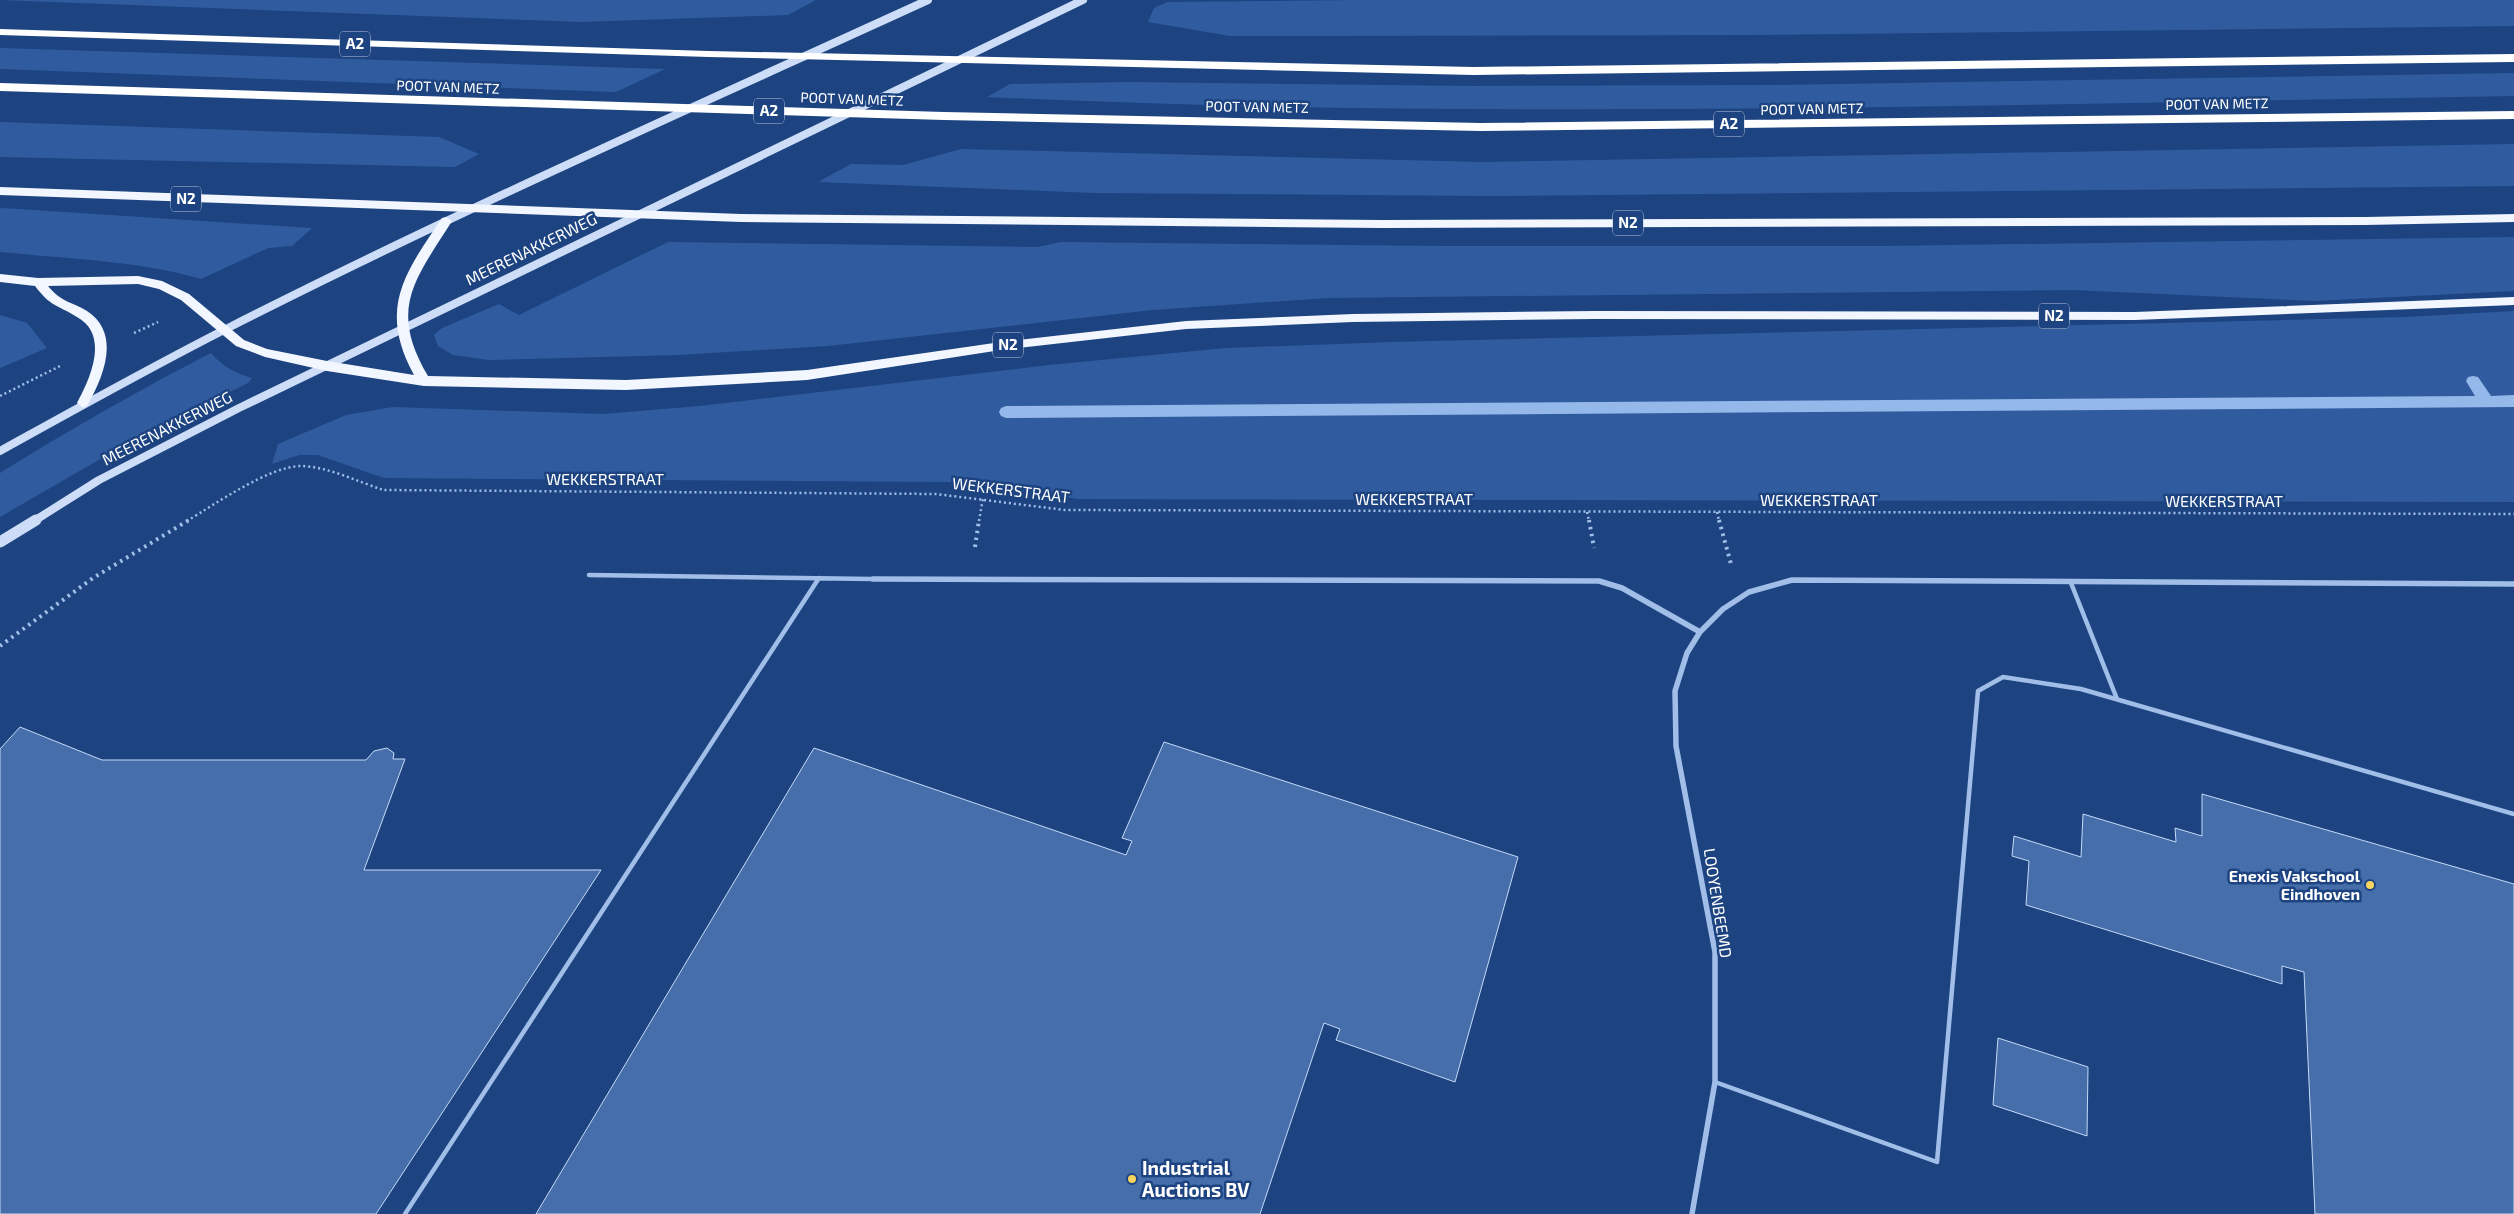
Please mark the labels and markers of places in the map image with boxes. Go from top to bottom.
place label: Enexis Vakschool Eindhoven [2229,866,2361,903]
marker: Enexis Vakschool Eindhoven [2364,879,2376,891]
place label: Industrial Auctions BV [1142,1156,1250,1201]
marker: Industrial Auctions BV [1126,1173,1138,1185]

